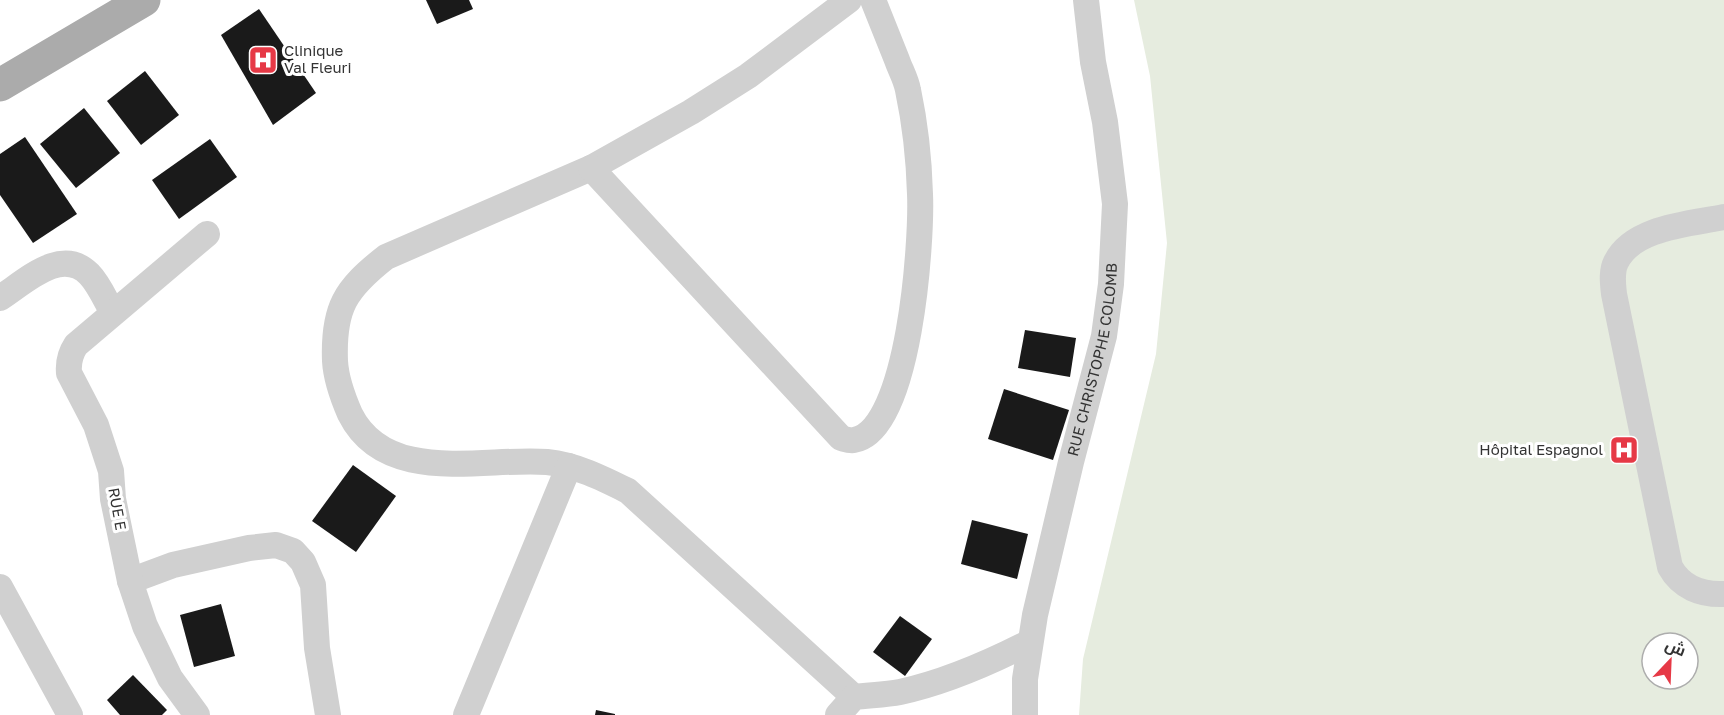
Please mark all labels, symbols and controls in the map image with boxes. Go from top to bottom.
place label: Clinique Val Fleuri [284,41,351,76]
hospital icon: Clinique Val Fleuri [247,44,279,76]
street label: RUE CHRISTOPHE COLOMB [1063,262,1120,458]
hospital icon: Hôpital Espagnol [1608,434,1640,466]
place label: Hôpital Espagnol [1479,440,1603,458]
street label: RUE E [105,486,131,532]
north arrow [1640,631,1700,691]
text: ش [1663,634,1689,660]

